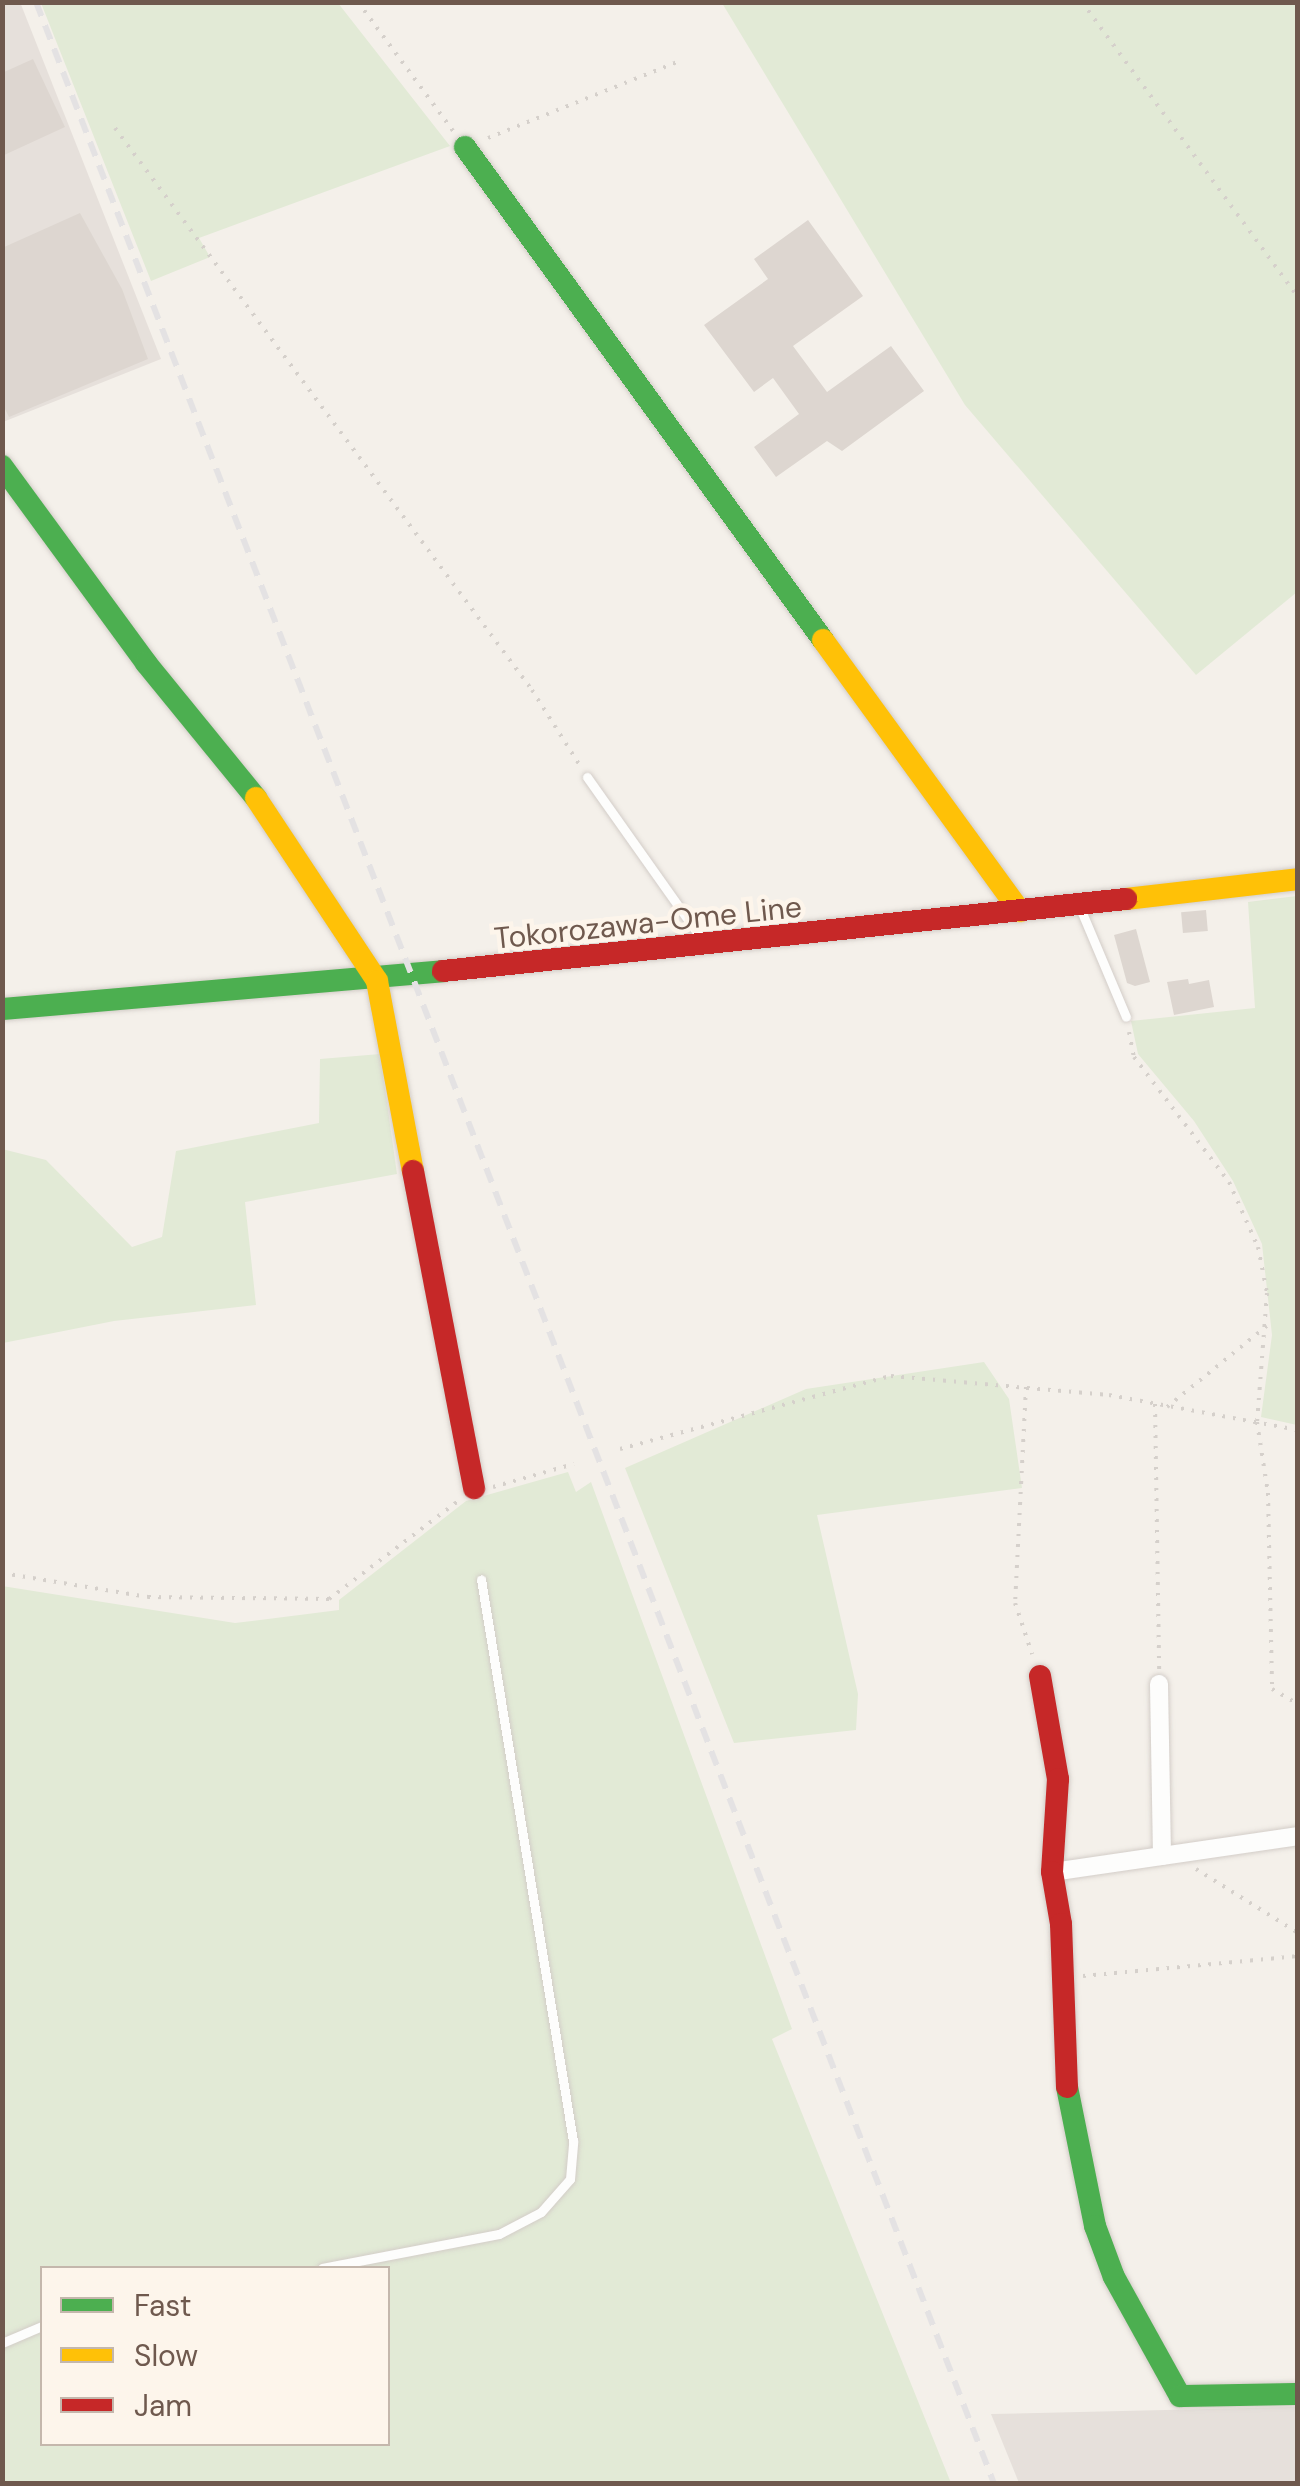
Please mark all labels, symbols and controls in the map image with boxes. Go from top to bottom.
street label: Tokorozawa-Ome Line [492,889,804,957]
legend [40,2266,390,2446]
text: Fast [134,2286,192,2325]
text: Slow [134,2336,198,2375]
text: Jam [134,2386,192,2425]

